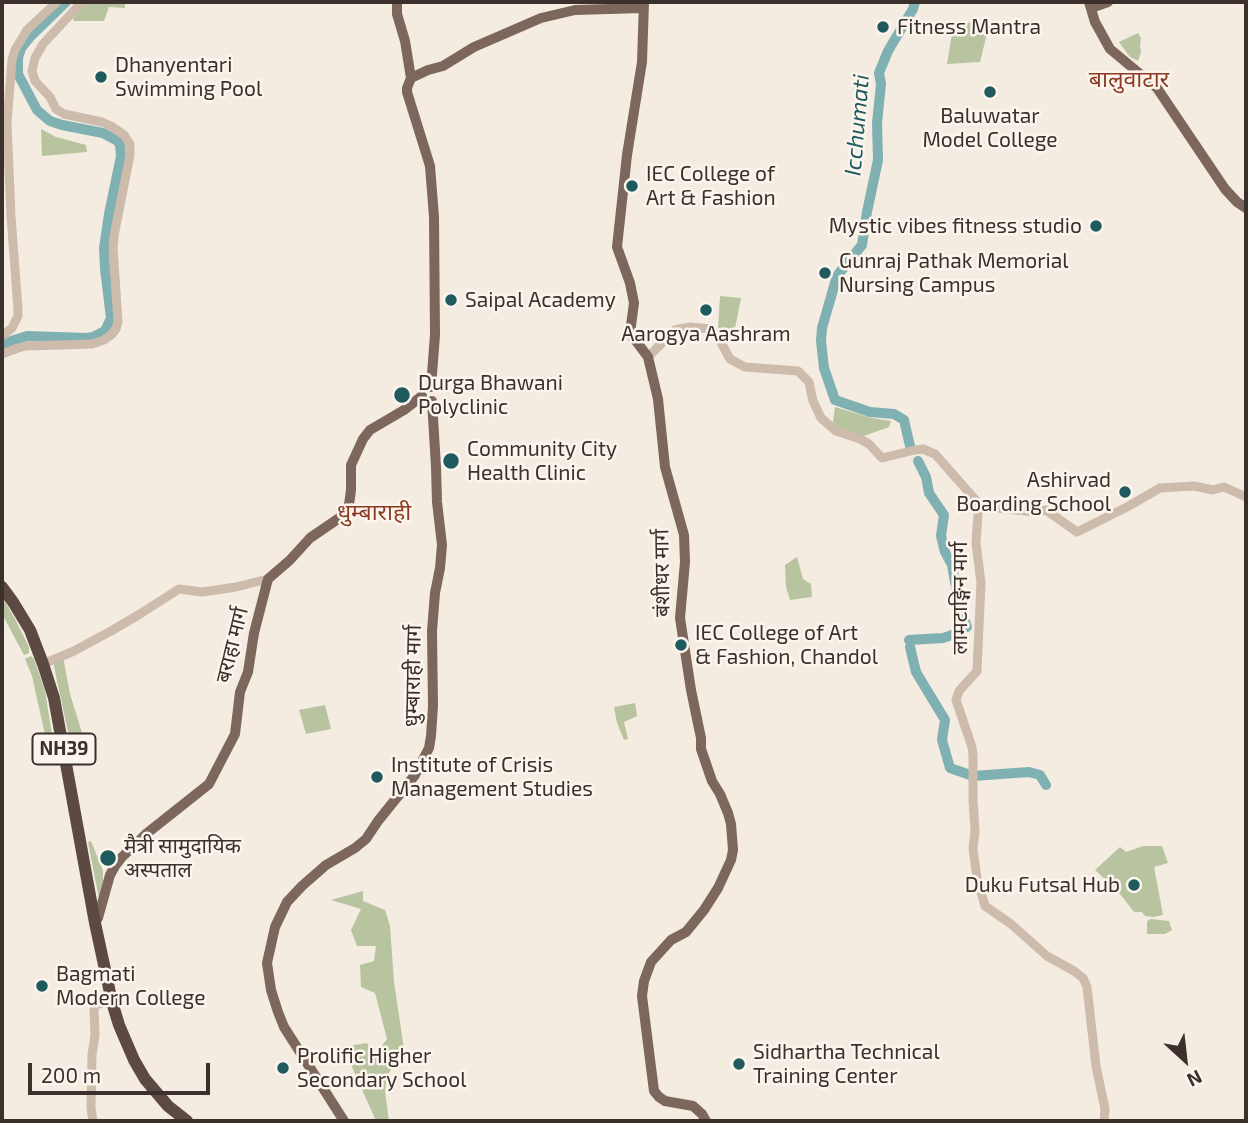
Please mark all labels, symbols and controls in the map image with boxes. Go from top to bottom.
place label: Fitness Mantra [897,14,1041,40]
marker: Fitness Mantra [875,19,891,35]
place label: Dhanyentari Swimming Pool [115,52,262,102]
district label: बालुवाटार [1089,65,1169,93]
marker: Dhanyentari Swimming Pool [93,69,109,85]
water label: Icchumati [839,73,875,177]
marker: Baluwatar Model College [982,84,998,100]
place label: Baluwatar Model College [922,103,1058,153]
place label: IEC College of Art & Fashion [646,161,776,211]
marker: IEC College of Art & Fashion [624,178,640,194]
place label: Mystic vibes fitness studio [829,213,1082,239]
marker: Mystic vibes fitness studio [1088,218,1104,234]
place label: Gunraj Pathak Memorial Nursing Campus [839,248,1069,298]
marker: Gunraj Pathak Memorial Nursing Campus [817,265,833,281]
place label: Saipal Academy [465,287,616,313]
marker: Saipal Academy [443,292,459,308]
marker: Aarogya Aashram [698,302,714,318]
place label: Aarogya Aashram [621,321,791,347]
place label: Durga Bhawani Polyclinic [418,370,563,420]
marker: Durga Bhawani Polyclinic [392,385,412,405]
place label: Community City Health Clinic [467,436,617,486]
marker: Community City Health Clinic [441,451,461,471]
place label: Ashirvad Boarding School [956,467,1111,517]
marker: Ashirvad Boarding School [1117,484,1133,500]
district label: धुम्बाराही [337,498,411,526]
street label: बंशीधर मार्ग [649,529,675,617]
street label: लामटाङ्गिन मार्ग [947,541,973,655]
street label: बराहा मार्ग [210,605,254,685]
place label: IEC College of Art & Fashion, Chandol [695,620,878,670]
street label: धुम्बाराही मार्ग [400,625,426,727]
marker: IEC College of Art & Fashion, Chandol [673,637,689,653]
road number: NH39 [32,734,96,764]
place label: Institute of Crisis Management Studies [391,752,593,802]
marker: Institute of Crisis Management Studies [369,769,385,785]
place label: मैत्री सामुदायिक अस्पताल [124,833,241,883]
marker: मैत्री सामुदायिक अस्पताल [98,848,118,868]
place label: Duku Futsal Hub [965,872,1120,898]
marker: Duku Futsal Hub [1126,877,1142,893]
place label: Bagmati Modern College [56,961,206,1011]
marker: Bagmati Modern College [34,978,50,994]
north arrow [1150,1025,1220,1095]
place label: Sidhartha Technical Training Center [753,1039,940,1089]
place label: Prolific Higher Secondary School [297,1043,466,1093]
scale bar [32,1050,214,1094]
marker: Sidhartha Technical Training Center [731,1056,747,1072]
marker: Prolific Higher Secondary School [275,1060,291,1076]
text: 200 m [41,1062,101,1087]
text: N [1183,1066,1206,1093]

